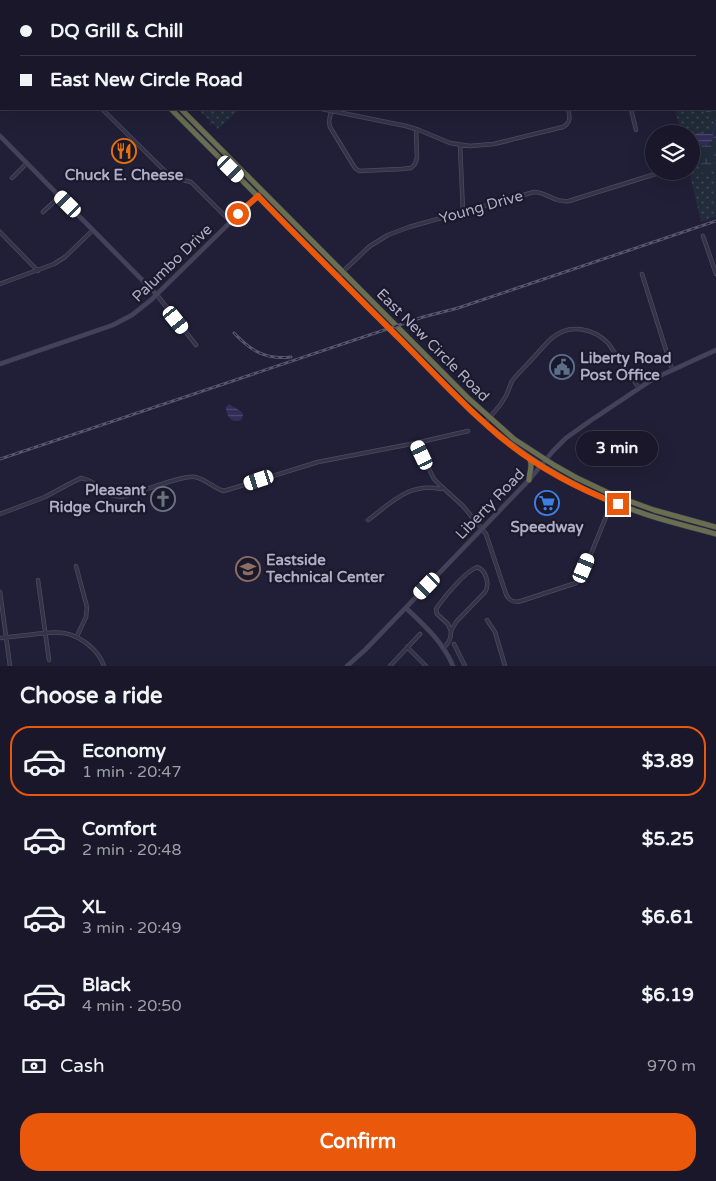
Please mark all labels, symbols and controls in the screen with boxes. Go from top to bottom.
text: DQ Grill & Chill [50,20,183,42]
text: East New Circle Road [50,69,243,91]
map controls [645,125,700,180]
button: layers [645,125,700,180]
restaurant icon: Chuck E. Cheese [111,138,137,164]
car [215,153,246,185]
place label: Chuck E. Cheese [65,166,184,184]
street label: Young Drive [437,186,525,228]
car [52,188,83,220]
route start [227,203,249,225]
street label: Palumbo Drive [128,220,216,306]
street label: East New Circle Road [373,285,493,405]
car [160,304,191,336]
place label: Liberty Road Post Office [580,349,671,384]
public building icon: Liberty Road Post Office [549,354,575,380]
callout: 3 min [577,432,659,466]
car [408,438,435,472]
text: 3 min [596,438,638,458]
street label: Liberty Road [452,465,528,543]
car [242,468,275,492]
place label: Pleasant Ridge Church [49,481,146,517]
church icon: Pleasant Ridge Church [150,486,176,512]
supermarket icon: Speedway [534,490,560,516]
route end [607,493,629,515]
place label: Speedway [510,518,584,537]
place label: Eastside Technical Center [265,551,384,586]
car [571,551,596,585]
school or university icon: Eastside Technical Center [235,556,261,582]
car [411,570,442,602]
text: Choose a ride [20,683,163,709]
icon: car [22,739,67,784]
text: Economy [82,740,166,762]
text: $3.89 [642,750,694,772]
text: 1 min · 20:47 [82,762,181,782]
icon: car [22,817,67,862]
text: Comfort [82,818,156,840]
text: $5.25 [642,828,694,850]
text: 2 min · 20:48 [82,840,181,860]
icon: car [22,895,67,940]
text: XL [82,896,106,918]
text: $6.61 [642,906,694,928]
text: 3 min · 20:49 [82,918,181,938]
icon: car [22,973,67,1018]
text: Black [82,974,131,996]
text: $6.19 [642,984,694,1006]
text: 4 min · 20:50 [82,996,181,1016]
icon: cash [20,1052,48,1080]
text: Cash [60,1055,105,1077]
text: 970 m [647,1056,696,1076]
button: Confirm [20,1113,696,1171]

